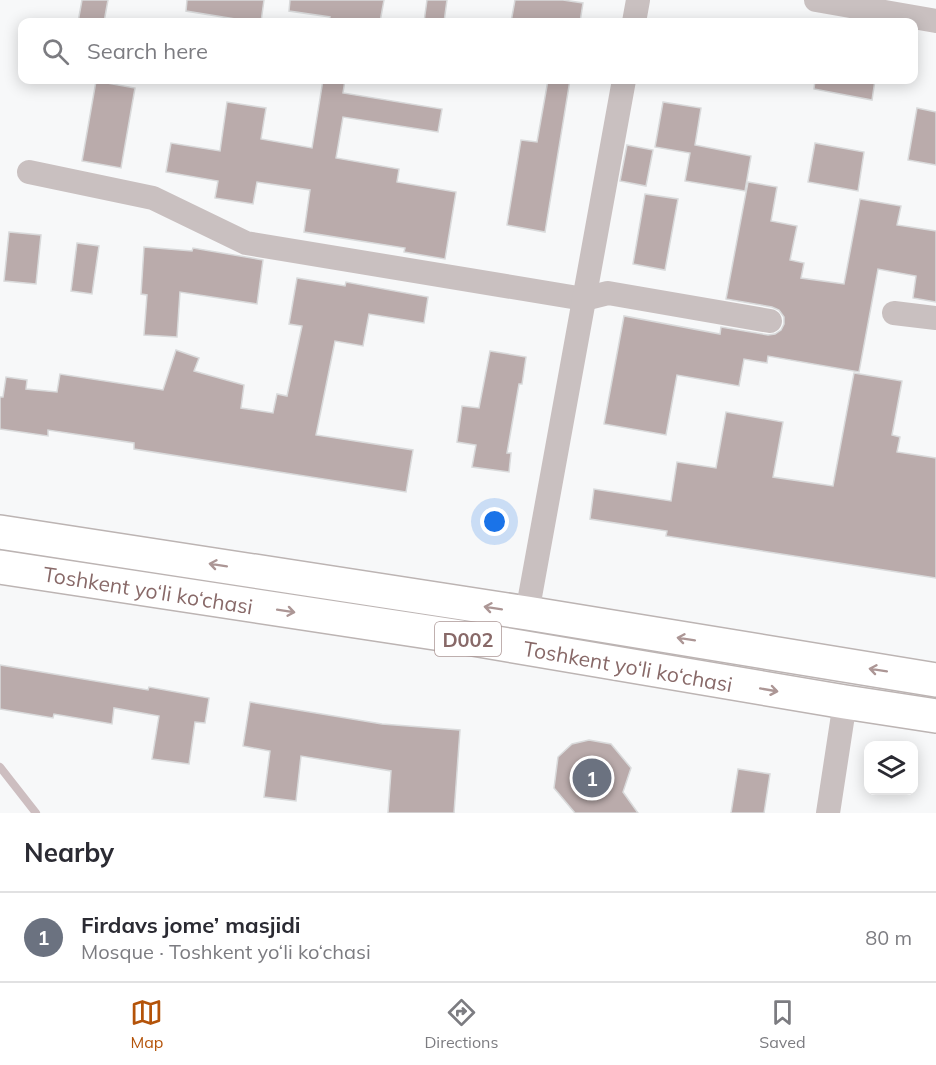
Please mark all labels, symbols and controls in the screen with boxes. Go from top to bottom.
search box [18,18,918,84]
icon: search [39,35,72,68]
text: Search here [87,37,208,65]
your location [480,507,509,536]
one-way arrow [208,560,228,571]
street label: Toshkent yo‘li ko‘chasi [41,561,255,619]
one-way arrow [484,602,504,613]
one-way arrow [276,605,296,616]
road number: D002 [435,622,501,656]
one-way arrow [676,633,696,644]
street label: Toshkent yo‘li ko‘chasi [521,635,735,697]
one-way arrow [869,665,889,676]
one-way arrow [758,684,778,695]
map controls [864,741,918,795]
button: layers [864,741,918,795]
pin: 1 [572,756,612,800]
text: Nearby [24,836,114,869]
text: Firdavs jome’ masjidi [81,911,301,939]
text: 1 [38,925,50,950]
text: 80 m [865,925,912,950]
text: Mosque · Toshkent yo‘li ko‘chasi [81,939,371,964]
tab: Map [130,996,163,1052]
tab: Directions [424,996,498,1052]
tab: Saved [759,996,806,1052]

